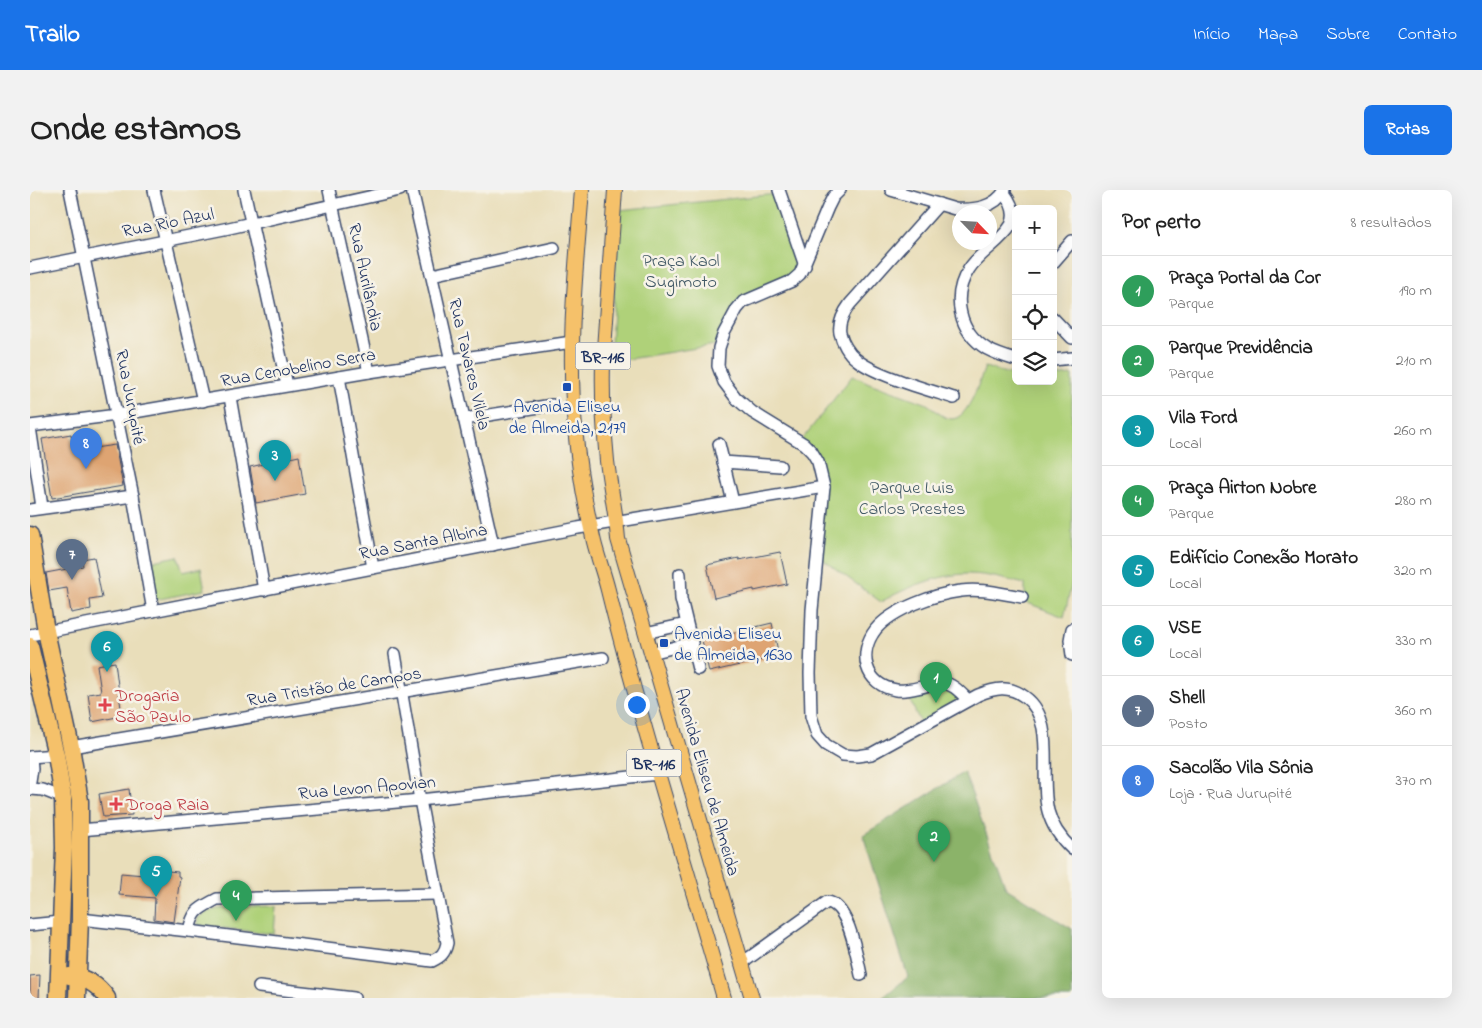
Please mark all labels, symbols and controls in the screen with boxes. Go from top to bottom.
text: Trailo [25,18,80,53]
text: Início [1193,22,1230,48]
text: Mapa [1258,22,1298,48]
text: Sobre [1326,22,1370,48]
text: Contato [1398,22,1457,48]
text: Onde estamos [30,105,242,156]
button: Rotas [1364,105,1452,155]
street label: Rua Rio Azul [120,202,217,246]
north arrow [952,205,997,250]
map controls [1012,205,1057,385]
button: + [1012,205,1057,250]
text: Por perto [1122,208,1201,238]
text: 8 resultados [1350,211,1432,235]
street label: Rua Aurilândia [340,221,388,334]
park label: Praça Kaol Sugimoto [642,249,720,297]
button: − [1012,250,1057,295]
text: Praça Portal da Cor [1169,265,1321,292]
text: 1 [1135,279,1141,303]
text: 190 m [1399,279,1432,303]
text: Parque [1169,292,1214,316]
button: locate [1012,295,1057,340]
street label: Rua Tavares Vilela [440,296,496,433]
text: Parque Previdência [1169,335,1313,362]
button: layers [1012,340,1057,385]
street label: Rua Cenobelino Serra [219,343,378,395]
road number: BR-116 [576,343,630,370]
street label: Rua Jurupité [107,348,151,448]
text: 2 [1134,349,1142,373]
text: 210 m [1396,349,1432,373]
text: Parque [1169,362,1214,386]
marker: Avenida Eliseu de Almeida, 2179 [561,381,573,393]
place label: Avenida Eliseu de Almeida, 2179 [509,395,626,442]
text: Vila Ford [1169,405,1238,432]
text: 3 [1135,419,1141,443]
text: 260 m [1394,419,1432,443]
pin: 8 [70,428,102,469]
text: Local [1169,432,1202,456]
pin: 3 [259,440,291,481]
text: Praça Airton Nobre [1169,475,1316,502]
park label: Parque Luis Carlos Prestes [859,476,965,523]
text: 4 [1135,489,1141,513]
text: 280 m [1395,489,1432,513]
text: Parque [1169,502,1214,526]
street label: Rua Santa Albina [357,518,490,568]
pin: 7 [56,539,88,580]
text: Edifício Conexão Morato [1169,545,1358,572]
text: 5 [1133,559,1143,583]
text: 320 m [1394,559,1432,583]
text: Local [1169,572,1202,596]
text: VSE [1169,615,1202,642]
place label: Avenida Eliseu de Almeida, 1630 [674,622,793,669]
text: 6 [1134,629,1142,653]
text: 330 m [1395,629,1432,653]
pin: 6 [91,631,123,672]
marker: Avenida Eliseu de Almeida, 1630 [658,637,670,649]
text: Local [1169,642,1202,666]
street label: Rua Tristão de Campos [245,661,423,715]
pin: 1 [920,662,952,703]
place label: Drogaria São Paulo [114,684,191,731]
text: Shell [1169,685,1205,712]
street label: Avenida Eliseu de Almeida [667,686,745,879]
your location [624,692,650,718]
marker: Drogaria São Paulo [99,699,111,711]
text: 7 [1135,699,1141,723]
text: 360 m [1395,699,1432,723]
text: Posto [1169,712,1207,736]
road number: BR-116 [626,750,682,776]
text: Sacolão Vila Sônia [1169,755,1313,782]
text: 8 [1135,769,1141,793]
text: 370 m [1395,769,1432,793]
street label: Rua Levon Apovian [297,770,437,808]
text: Loja · Rua Jurupité [1169,782,1292,806]
place label: Droga Raia [125,793,209,820]
marker: Droga Raia [110,798,122,810]
pin: 2 [918,821,950,862]
pin: 5 [140,856,172,897]
pin: 4 [220,880,252,921]

